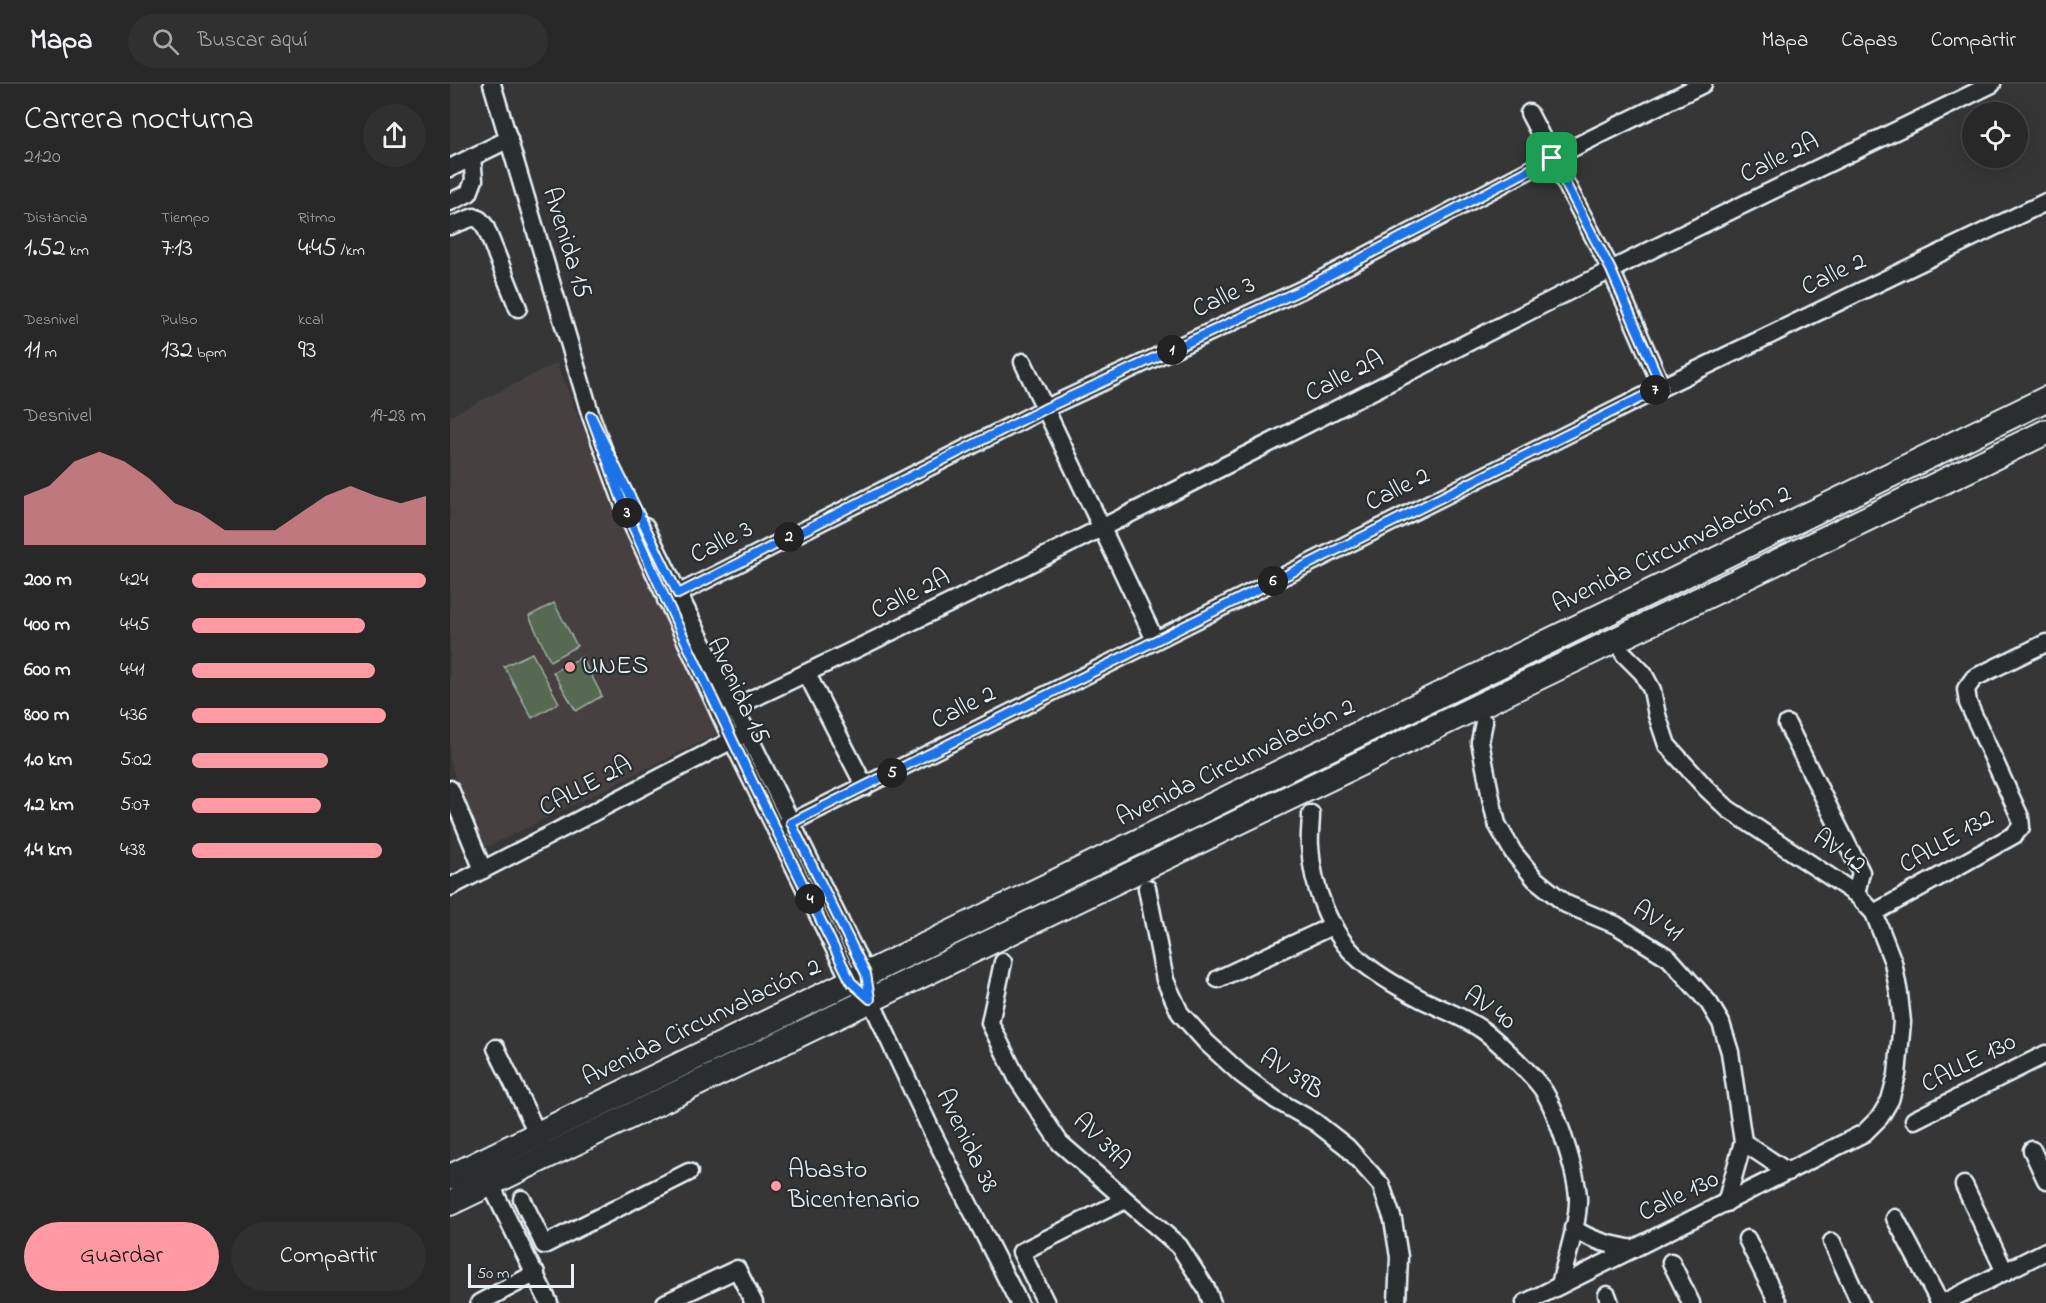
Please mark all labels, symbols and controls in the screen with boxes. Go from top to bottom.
search box [128,14,548,68]
text: Mapa [30,21,92,62]
icon: search [149,25,182,58]
text: Buscar aquí [197,25,307,57]
text: Mapa [1761,26,1808,56]
text: Capas [1841,26,1898,56]
text: Compartir [1931,26,2016,56]
text: Carrera nocturna [24,96,254,144]
map controls [1962,102,2028,168]
button: locate [1962,102,2028,168]
button: share [363,104,426,167]
street label: Calle 2A [1734,123,1826,195]
pin [1526,132,1577,183]
icon: arrive [1535,141,1568,174]
text: 21:20 [24,143,61,172]
street label: Avenida 15 [531,183,601,303]
text: Distancia [24,206,87,230]
text: Tiempo [161,206,210,230]
text: Ritmo [298,206,336,230]
text: 1.52 [24,230,65,268]
text: 7:13 [161,230,193,268]
text: 4:45 [298,230,337,268]
text: km [65,239,89,263]
text: /km [337,239,365,263]
street label: Calle 2 [1795,243,1873,307]
street label: Calle 3 [1186,267,1262,329]
text: Desnivel [24,308,78,332]
text: Pulso [161,308,198,332]
text: kcal [298,308,323,332]
text: 11 [24,332,41,370]
text: 132 [161,332,193,370]
text: 93 [298,332,317,370]
pin: 1 [1157,335,1187,365]
text: 1 [1169,338,1175,362]
text: m [41,341,57,365]
text: bpm [193,341,227,365]
street label: Calle 2A [1299,341,1391,413]
pin: 7 [1640,375,1670,405]
text: 7 [1652,378,1658,402]
text: Desnivel [24,402,92,431]
text: 19–28 m [370,402,426,431]
street label: Calle 2 [1359,458,1437,522]
street label: Avenida Circunvalación 2 [1546,476,1798,624]
pin: 3 [612,498,642,528]
text: 3 [624,501,630,525]
street label: Calle 3 [684,511,760,575]
pin: 2 [774,522,804,552]
text: 2 [785,525,793,549]
street label: Calle 2A [865,559,957,631]
text: 200 m [24,566,72,595]
text: 4:24 [120,566,148,595]
pin: 6 [1258,566,1288,596]
text: 6 [1269,569,1277,593]
text: 400 m [24,611,70,640]
text: 4:45 [120,611,150,640]
street label: Avenida 15 [696,631,778,751]
place label: UNES [582,648,648,686]
text: 600 m [24,656,71,685]
text: 4:41 [120,656,145,685]
marker: UNES [563,660,577,674]
street label: Calle 2 [925,676,1003,740]
street label: Avenida Circunvalación 2 [1110,689,1362,837]
text: 800 m [24,701,69,730]
text: 4:36 [120,701,147,730]
text: 1.0 km [24,746,72,775]
text: 5:02 [120,746,152,775]
street label: CALLE 2A [533,747,639,827]
pin: 5 [877,758,907,788]
text: 5 [887,761,897,785]
text: 1.2 km [24,791,74,820]
text: 5:07 [120,791,150,820]
street label: CALLE 132 [1893,800,2001,884]
street label: AV 42 [1804,820,1874,884]
text: 1.4 km [24,836,72,865]
text: 4:38 [120,836,146,865]
pin: 4 [795,884,825,914]
text: 4 [807,887,813,911]
street label: AV 41 [1624,891,1690,953]
street label: Avenida Circunvalación 2 [576,949,828,1097]
street label: AV 40 [1455,977,1523,1041]
street label: CALLE 130 [1915,1024,2023,1104]
street label: AV 39B [1251,1040,1331,1110]
street label: Avenida 38 [924,1083,1008,1200]
street label: AV 39A [1063,1104,1139,1180]
place label: Abasto Bicentenario [787,1152,920,1220]
street label: Calle 130 [1632,1161,1726,1233]
marker: Abasto Bicentenario [769,1179,783,1193]
button: Guardar [24,1222,219,1291]
button: Compartir [231,1222,426,1291]
scale bar [468,1261,574,1288]
text: 50 m [477,1262,509,1286]

